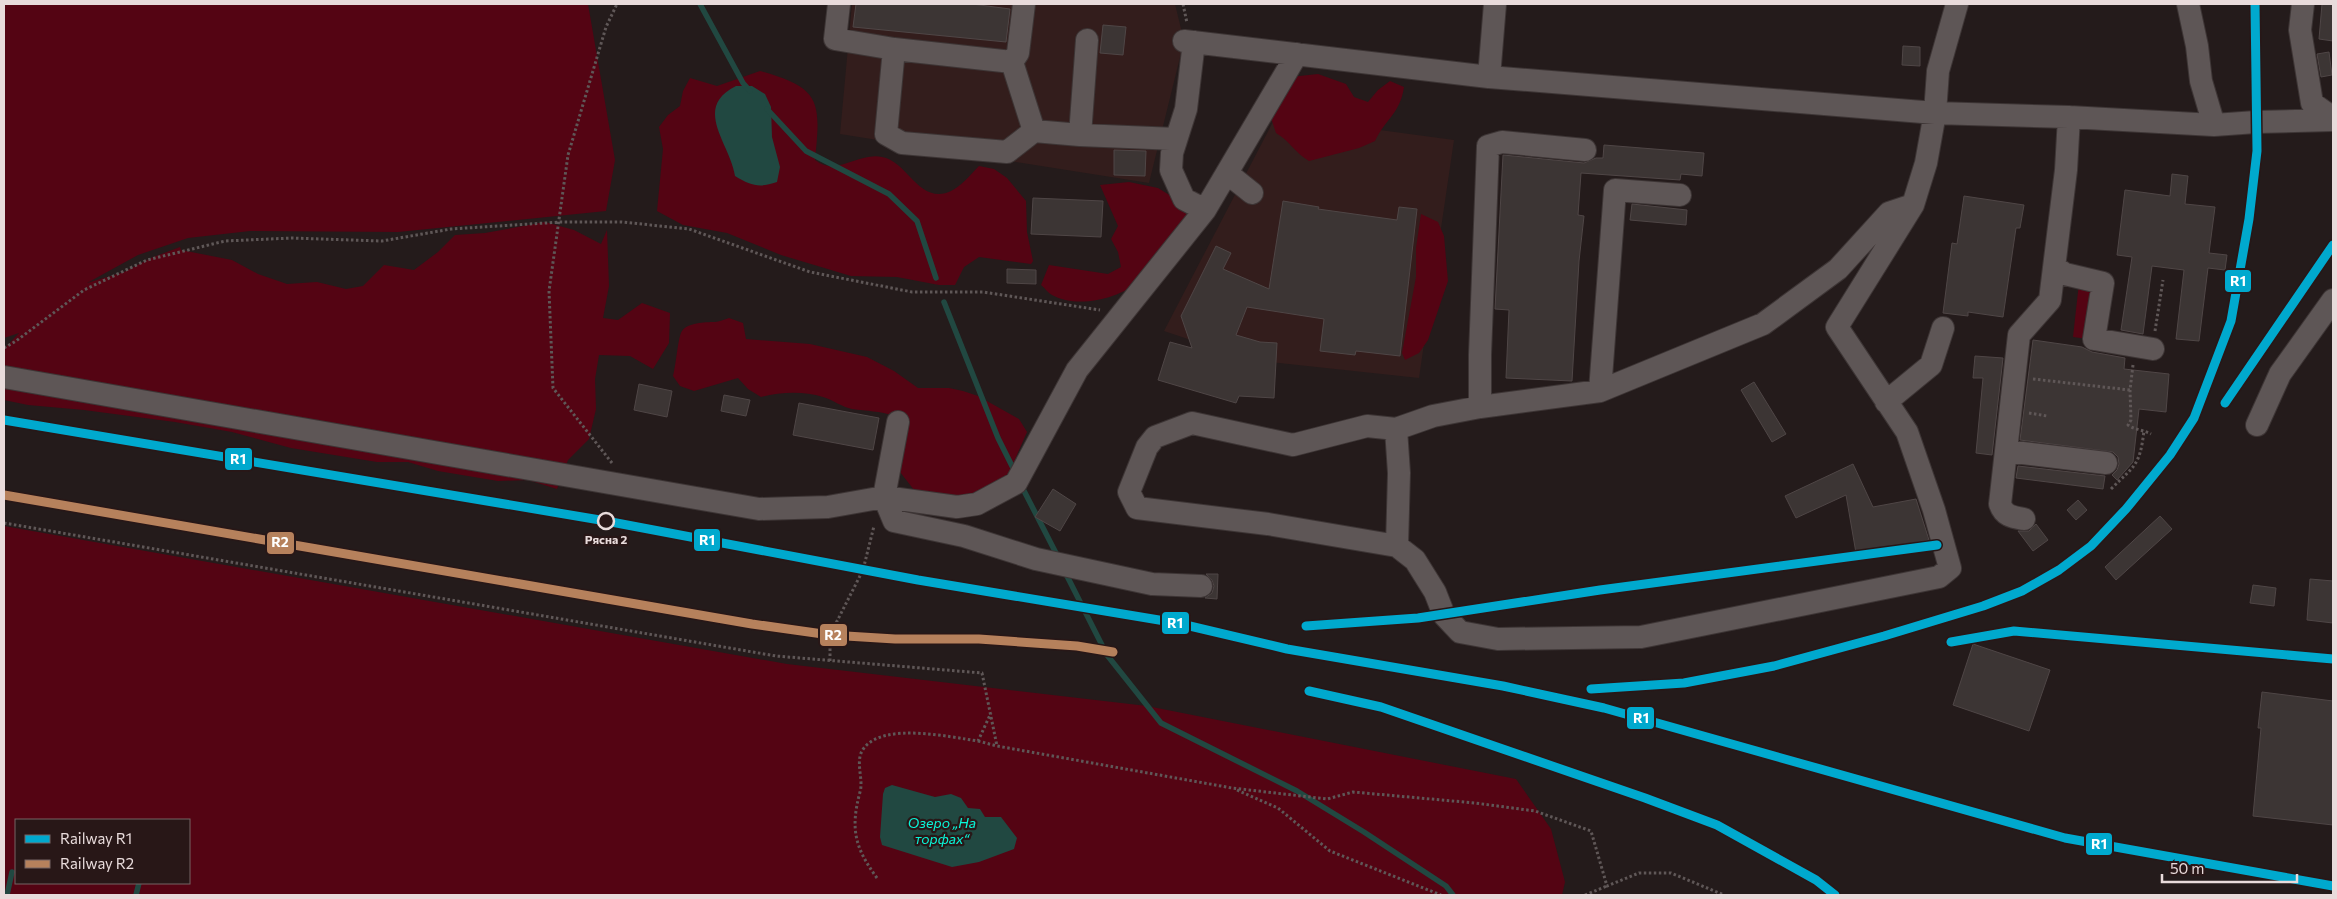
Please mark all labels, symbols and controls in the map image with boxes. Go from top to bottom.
line badge: R1 [2224,269,2252,293]
text: R1 [2230,272,2246,289]
line badge: R1 [224,447,253,471]
text: R1 [230,450,246,467]
marker: Рясна 2 [597,512,615,530]
line badge: R1 [693,528,721,552]
line badge: R2 [266,531,295,555]
text: R1 [699,531,715,548]
place label: Рясна 2 [585,532,627,546]
text: R2 [271,533,289,550]
line badge: R1 [1161,611,1190,635]
text: R1 [1167,614,1183,631]
line badge: R2 [819,623,848,647]
text: R2 [824,626,842,643]
line badge: R1 [1626,706,1655,730]
text: R1 [1633,709,1649,726]
water label: Озеро „На торфах“ [908,814,976,847]
legend [15,819,190,884]
text: Railway R1 [60,829,132,847]
line badge: R1 [2085,832,2113,856]
text: R1 [2091,835,2107,852]
scale bar [2162,852,2297,884]
text: Railway R2 [60,854,134,872]
text: 50 m [2170,859,2204,877]

